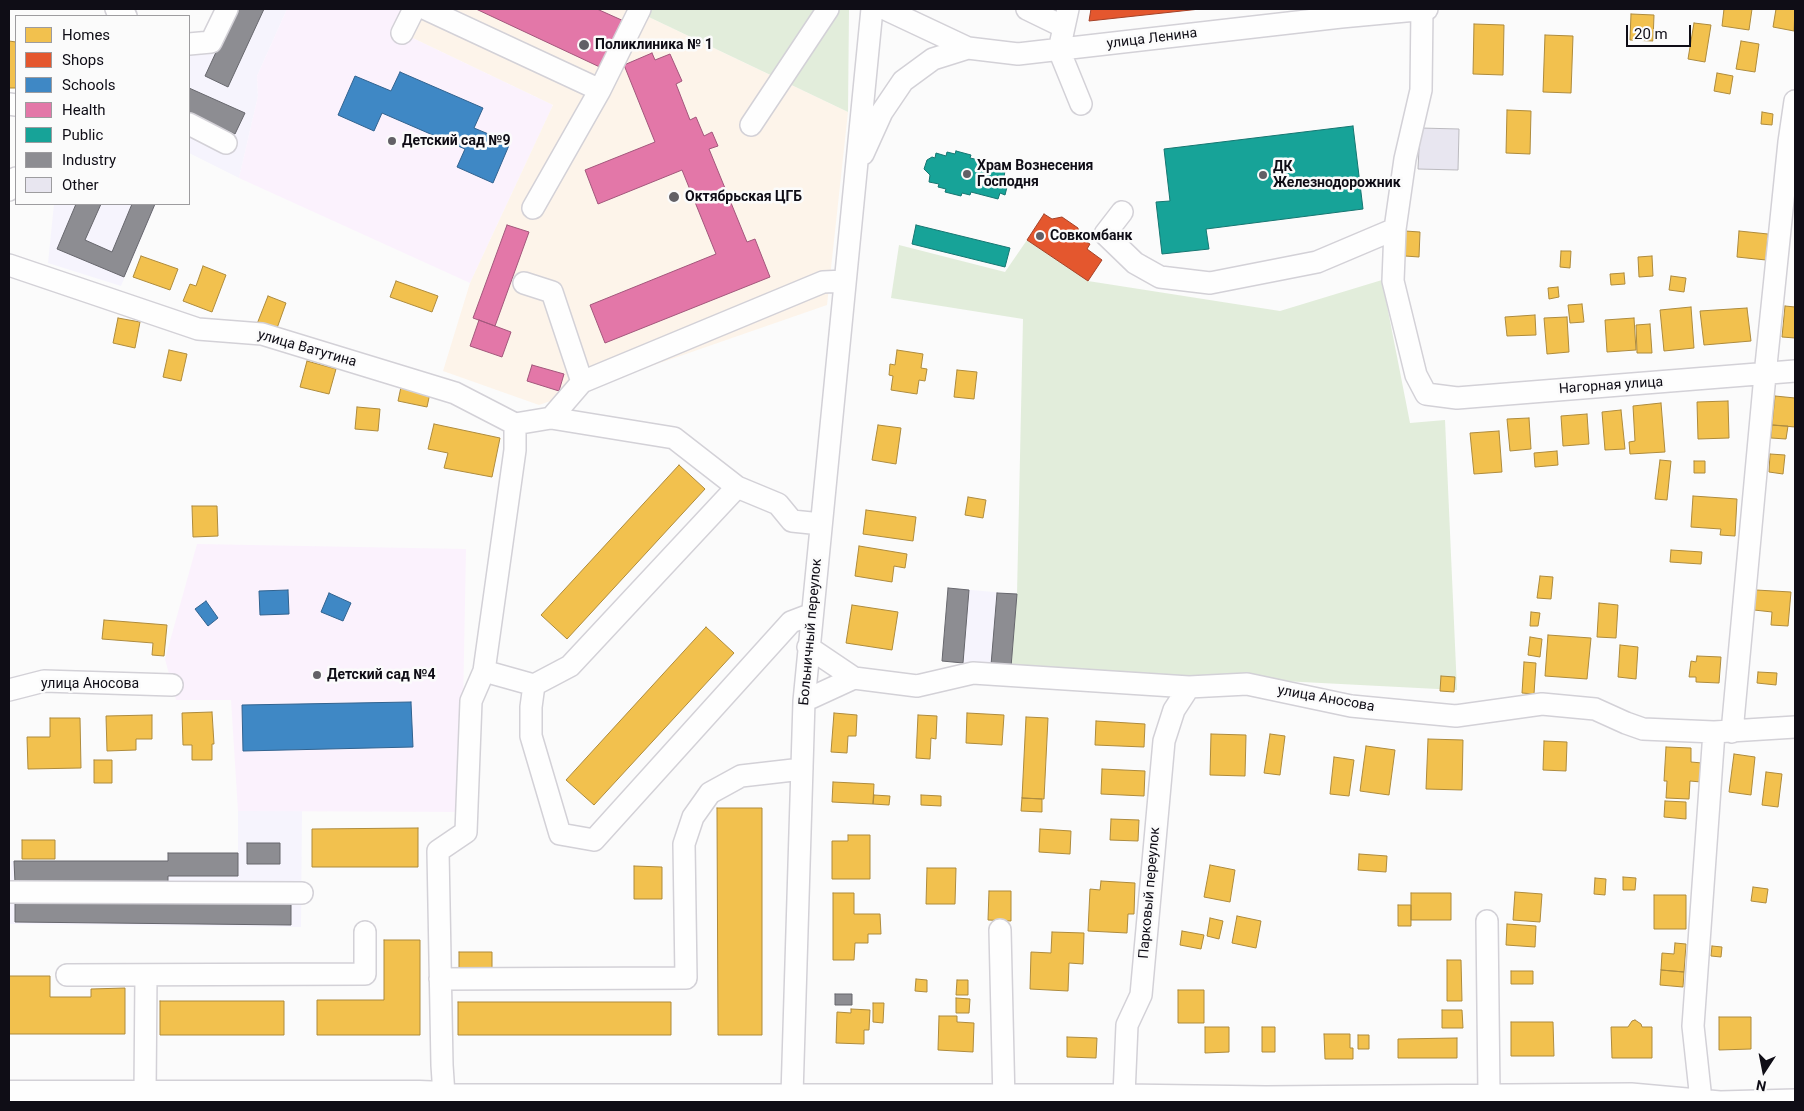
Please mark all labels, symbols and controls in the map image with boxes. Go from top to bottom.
legend [15,15,190,205]
scale bar [1629,15,1694,47]
street label: улица Ленина [1106,25,1198,53]
text: 20 m [1634,25,1668,43]
text: Homes [62,26,110,44]
place label: Поликлиника № 1 [595,37,713,53]
marker: Поликлиника № 1 [577,38,591,52]
text: Shops [62,51,104,69]
text: Schools [62,76,116,94]
text: Health [62,101,106,119]
text: Public [62,126,103,144]
place label: Детский сад №9 [402,133,510,149]
marker: Детский сад №9 [386,135,398,147]
text: Industry [62,151,116,169]
place label: Храм Вознесения Господня [977,158,1093,190]
place label: ДК Железнодорожник [1273,159,1401,192]
marker: Храм Вознесения Господня [961,168,973,180]
marker: ДК Железнодорожник [1257,169,1269,181]
text: Other [62,176,99,194]
place label: Октябрьская ЦГБ [685,189,802,205]
marker: Октябрьская ЦГБ [667,190,681,204]
place label: Совкомбанк [1050,228,1132,244]
marker: Совкомбанк [1034,230,1046,242]
street label: улица Ватутина [256,327,358,371]
street label: Нагорная улица [1558,374,1664,398]
street label: Больничный переулок [796,558,826,706]
place label: Детский сад №4 [327,667,435,683]
marker: Детский сад №4 [311,669,323,681]
street label: улица Аносова [41,676,139,692]
street label: улица Аносова [1276,682,1376,716]
street label: Парковый переулок [1136,827,1164,959]
north arrow [1739,1046,1789,1096]
text: N [1755,1077,1768,1095]

